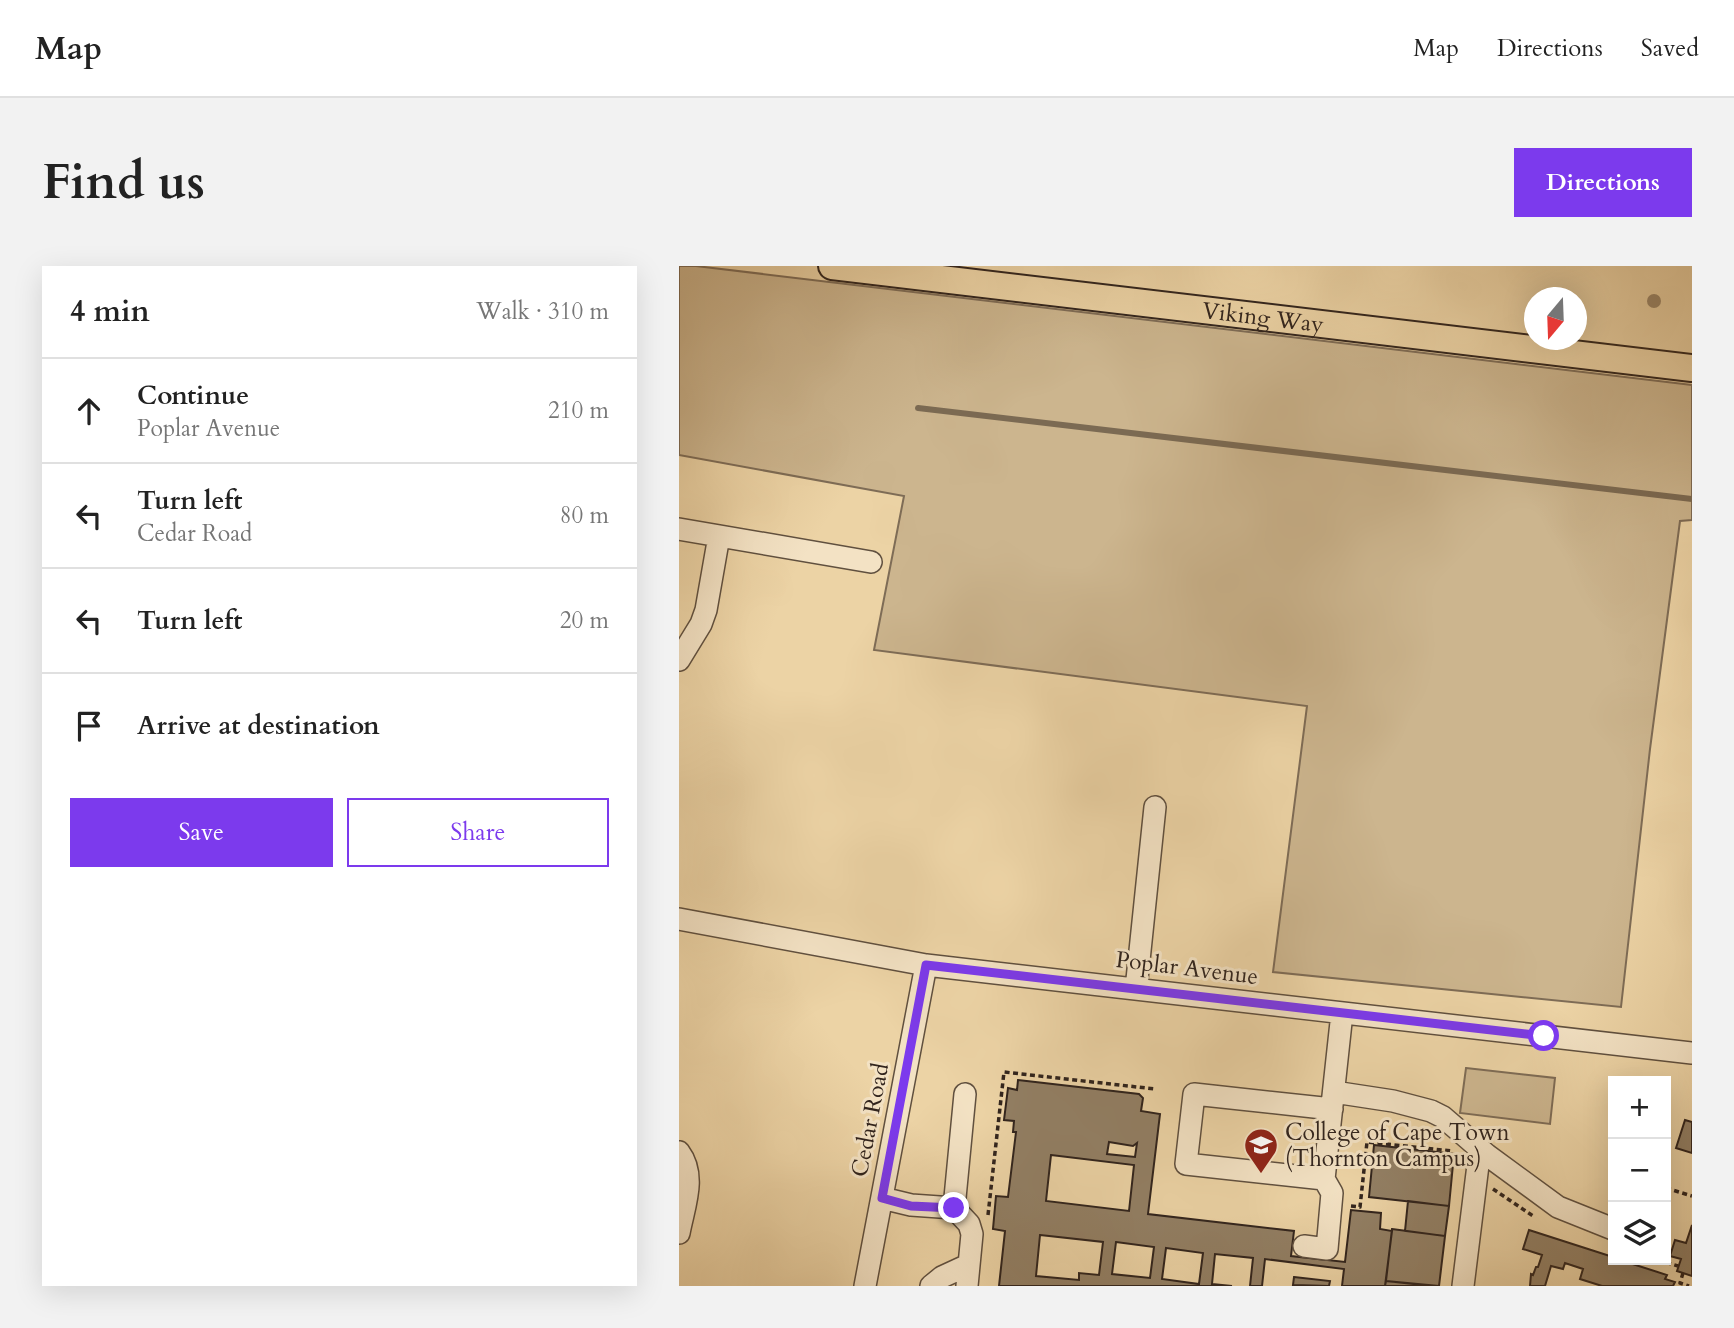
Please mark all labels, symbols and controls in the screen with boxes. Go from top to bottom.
text: Map [35,26,102,71]
text: Map [1413,32,1459,65]
text: Directions [1497,32,1603,65]
text: Saved [1641,32,1699,65]
button: Directions [1514,148,1692,217]
text: Find us [42,149,205,216]
north arrow [1524,287,1587,350]
text: 4 min [70,291,150,332]
street label: Viking Way [1201,295,1325,340]
text: Walk · 310 m [476,296,609,327]
text: Continue [137,378,249,413]
icon: ahead [70,392,108,430]
text: 210 m [548,395,609,426]
text: Poplar Avenue [137,413,280,444]
text: Turn left [137,483,242,518]
icon: left [70,497,108,535]
text: 80 m [560,500,609,531]
text: Cedar Road [137,518,252,549]
icon: left [70,602,108,640]
text: Turn left [137,603,242,638]
text: 20 m [560,605,609,636]
icon: arrive [70,707,108,745]
text: Arrive at destination [137,708,380,743]
button: Save [70,798,333,867]
button: Share [347,798,609,867]
street label: Poplar Avenue [1114,944,1260,992]
route start [1528,1020,1559,1051]
street label: Cedar Road [844,1060,896,1180]
map controls [1608,1076,1671,1265]
button: + [1608,1076,1671,1139]
place label: College of Cape Town (Thornton Campus) [1285,1117,1510,1174]
school or university icon: College of Cape Town (Thornton Campus) [1242,1126,1280,1175]
button: − [1608,1139,1671,1202]
route end [938,1192,969,1223]
button: layers [1608,1202,1671,1265]

